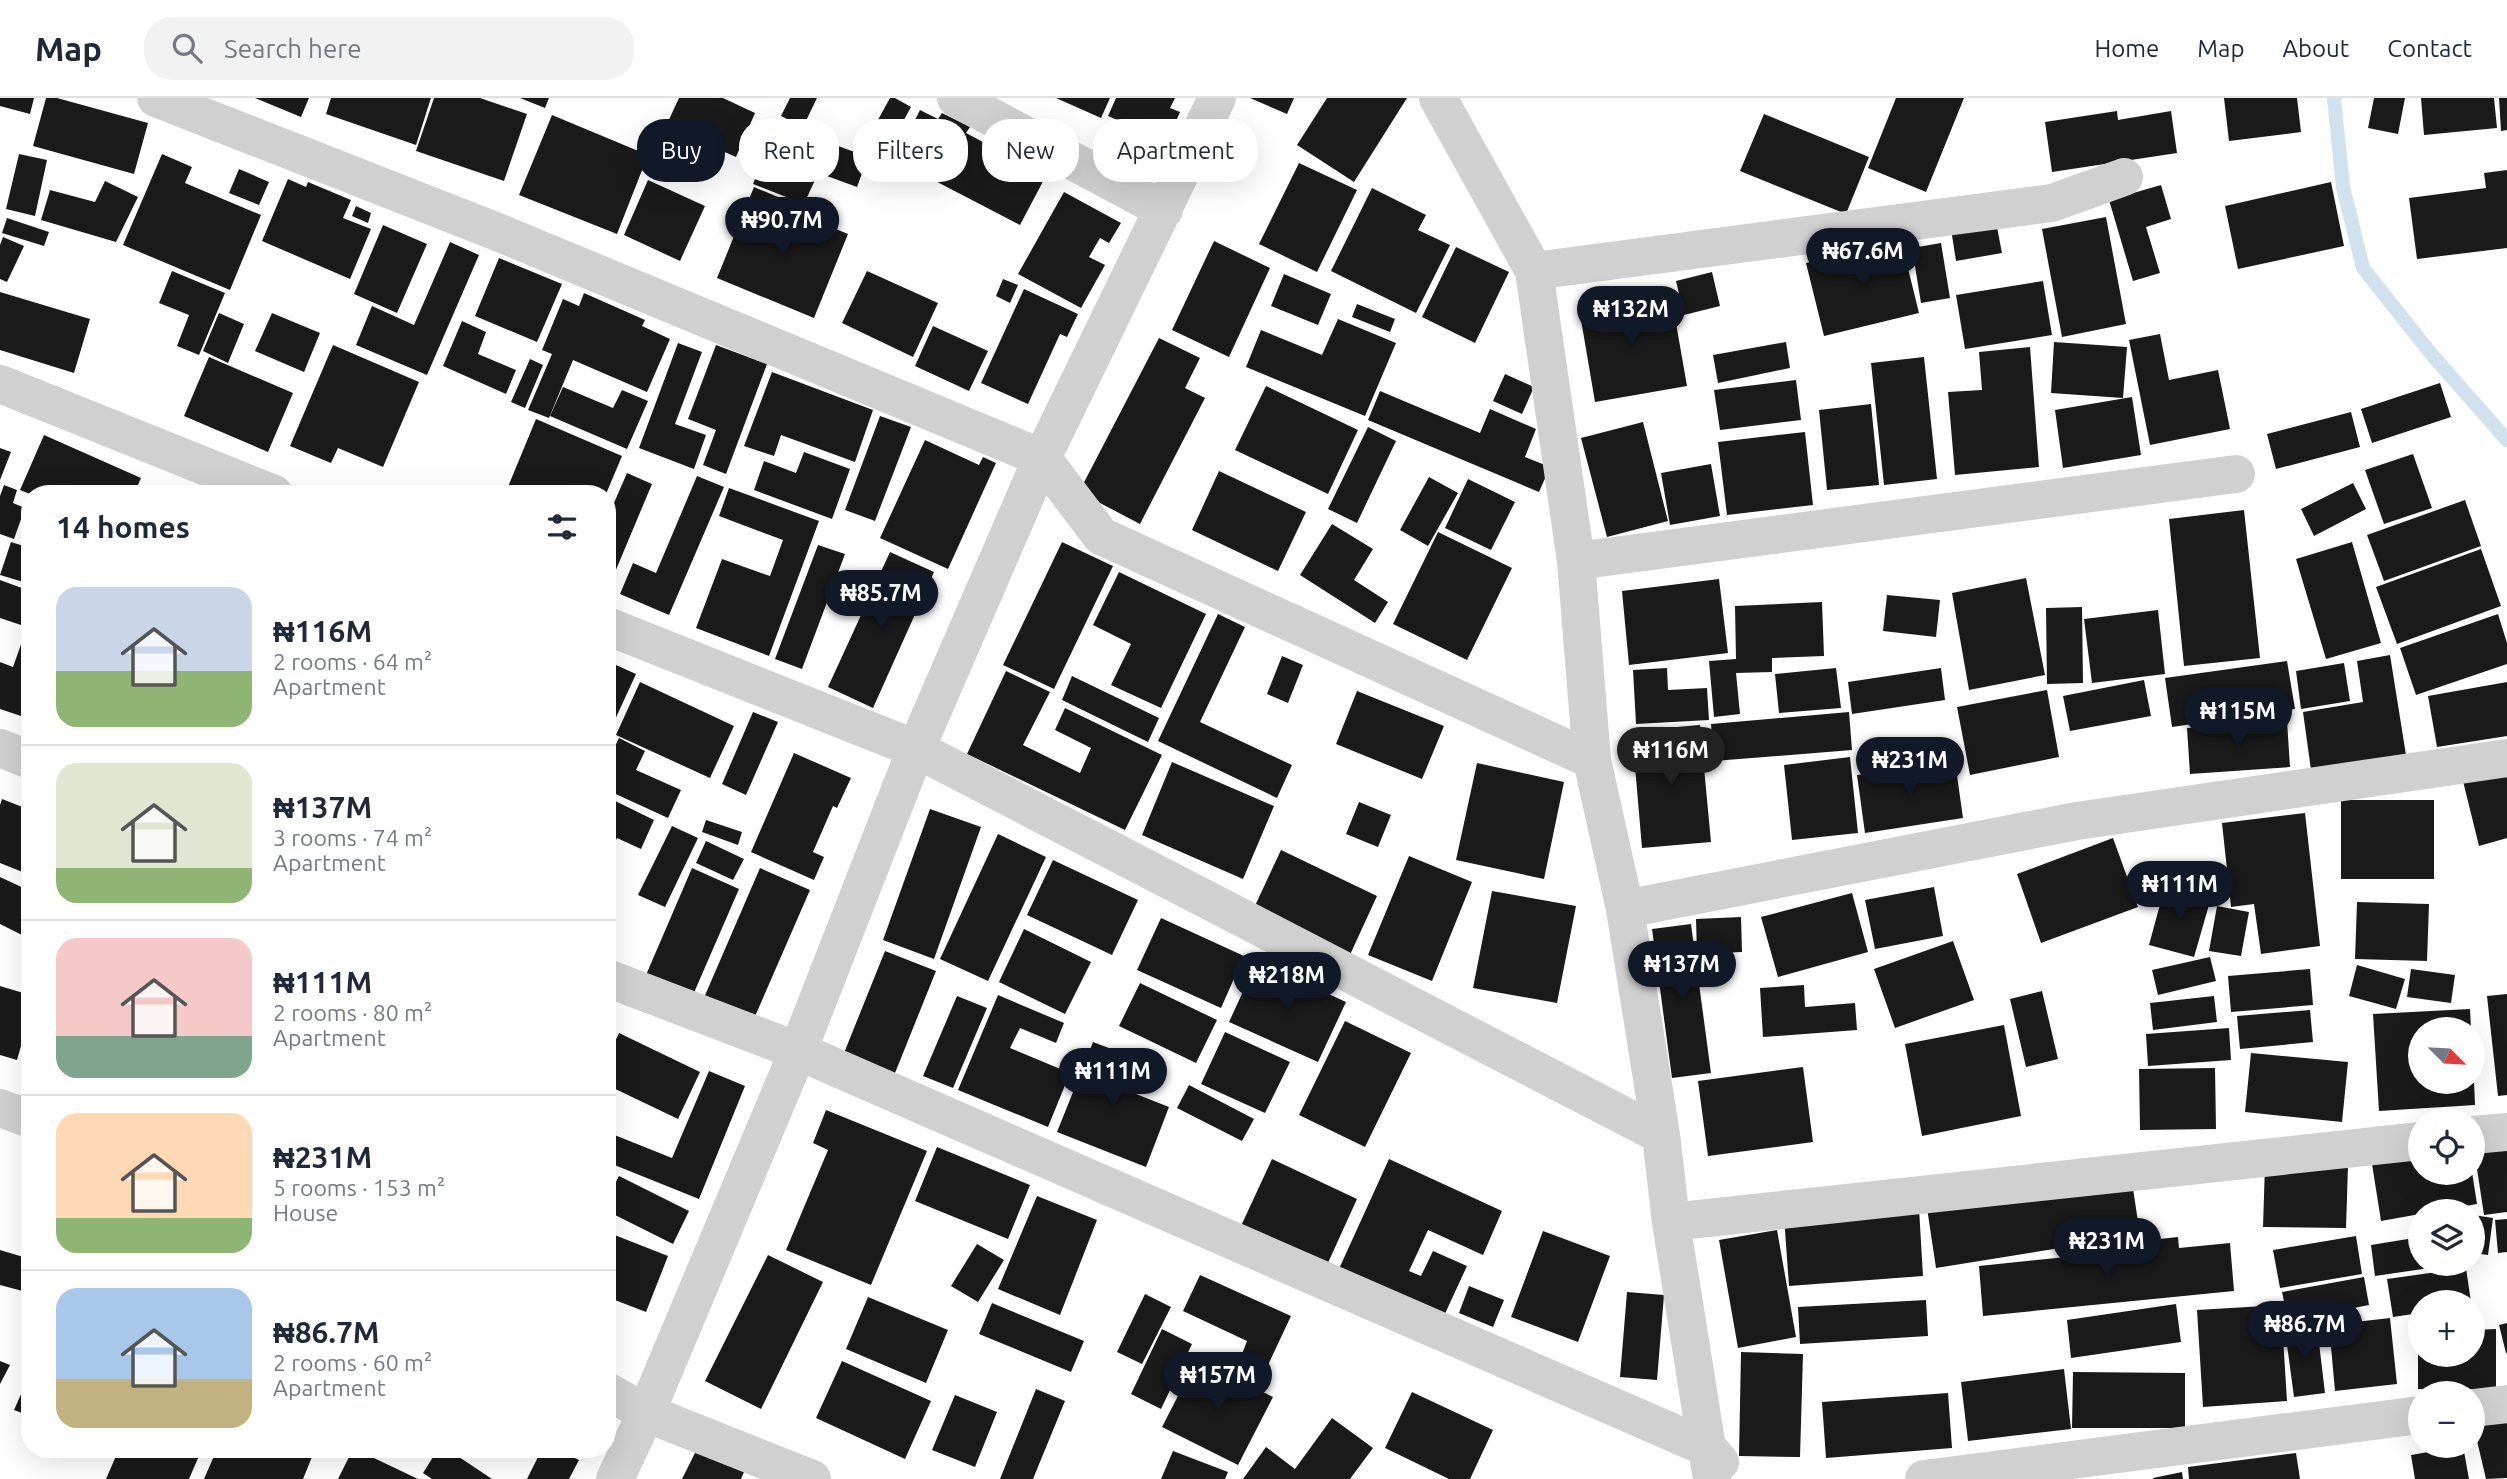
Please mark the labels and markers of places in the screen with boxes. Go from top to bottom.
pin: ₦90.7M [725,198,839,257]
pin: ₦67.6M [1806,228,1920,288]
pin: ₦132M [1582,286,1680,346]
pin: ₦85.7M [824,570,938,630]
pin: ₦115M [2189,688,2287,748]
pin: ₦116M [1622,728,1720,787]
pin: ₦231M [1861,738,1959,797]
pin: ₦111M [2131,862,2229,921]
pin: ₦137M [1633,942,1731,1001]
pin: ₦218M [1238,953,1336,1012]
pin: ₦111M [1064,1048,1162,1108]
pin: ₦231M [2058,1218,2156,1278]
pin: ₦86.7M [2248,1302,2362,1361]
pin: ₦157M [1169,1352,1267,1412]

